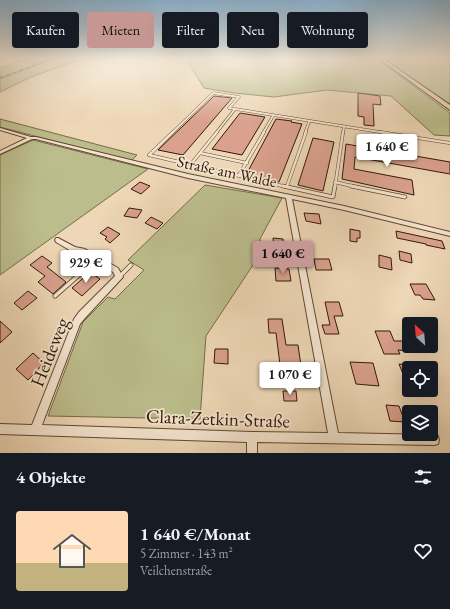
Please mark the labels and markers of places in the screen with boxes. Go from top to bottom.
pin: 1 640 € [350,134,424,168]
pin: 1 640 € [246,241,320,275]
pin: 929 € [58,250,114,284]
pin: 1 070 € [253,362,327,396]

